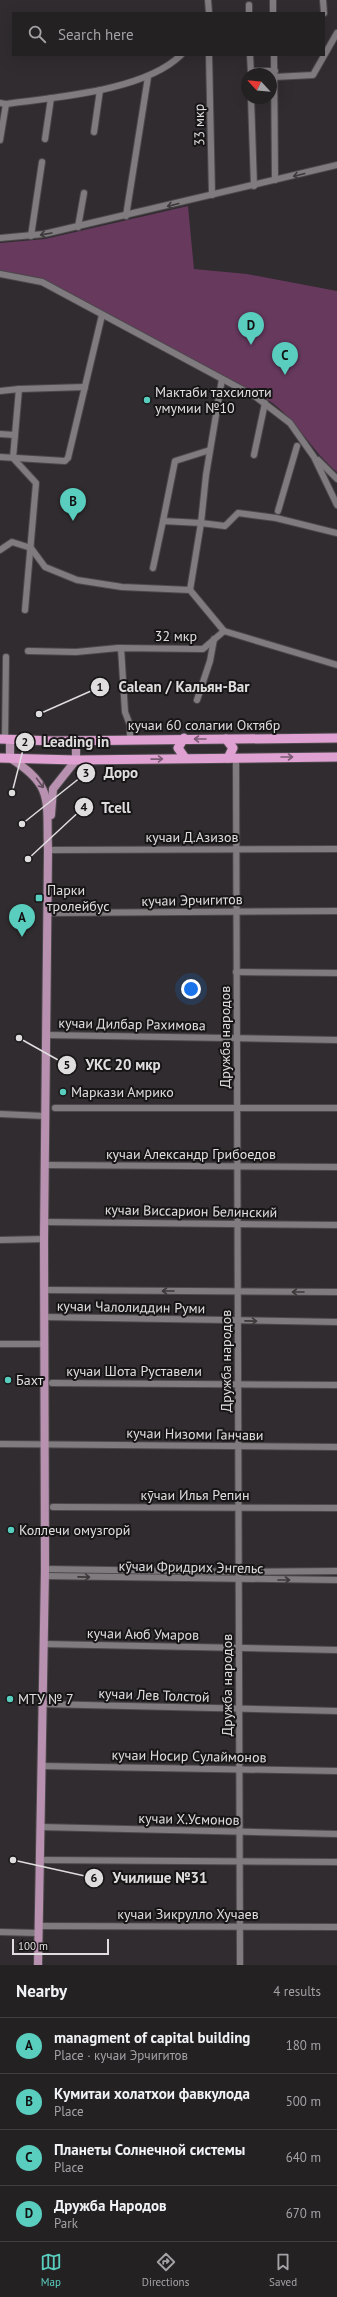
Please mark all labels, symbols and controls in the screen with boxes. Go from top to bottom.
search box [12,12,325,56]
icon: search [26,23,48,45]
text: Search here [58,25,134,44]
north arrow [241,68,277,104]
street label: 33 мкр [190,104,208,146]
one-way arrow [293,171,306,179]
one-way arrow [167,201,180,209]
one-way arrow [40,230,53,238]
pin: D [238,312,264,345]
pin: C [272,342,298,375]
place label: Мактаби тахсилоти умумии №10 [155,383,272,417]
marker: Мактаби тахсилоти умумии №10 [142,395,152,405]
pin: B [60,488,86,521]
street label: 32 мкр [155,627,197,645]
callout: Calean / Кальян-Bar [90,673,257,700]
text: Calean / Кальян-Bar [118,677,250,696]
text: 1 [97,679,103,694]
street label: кучаи 60 солагии Октябр [128,716,280,734]
callout: Leading in [15,728,118,755]
text: Leading in [43,732,109,751]
text: 2 [22,734,28,749]
one-way arrow [194,735,207,742]
one-way arrow [280,753,293,761]
one-way arrow [150,755,163,763]
callout: Доро [76,759,146,786]
text: Доро [104,763,138,782]
text: 3 [83,765,89,780]
one-way arrow [35,777,44,788]
callout: Tcell [74,794,139,821]
text: Tcell [101,798,131,817]
text: 4 [81,799,88,814]
street label: кучаи Д.Азизов [145,828,239,846]
place label: Парки тролейбус [47,881,109,915]
street label: кучаи Эрчигитов [141,890,243,910]
marker: Парки тролейбус [34,893,44,903]
pin: A [9,904,35,937]
your location [181,979,201,999]
street label: Дружба народов [216,986,234,1088]
street label: кучаи Дилбар Рахимова [58,1014,206,1034]
callout: УКС 20 мкр [57,1051,169,1078]
text: УКС 20 мкр [84,1055,161,1074]
text: 5 [64,1057,70,1072]
place label: Маркази Амрико [71,1083,174,1101]
marker: Маркази Амрико [58,1087,68,1097]
street label: кучаи Александр Грибоедов [106,1145,276,1163]
street label: кучаи Виссарион Белинский [105,1200,277,1222]
one-way arrow [162,1287,175,1295]
one-way arrow [292,1288,305,1296]
street label: кучаи Чалолиддин Руми [57,1297,205,1317]
street label: Дружба народов [217,1310,235,1412]
one-way arrow [244,1318,257,1325]
street label: кучаи Шота Руставели [66,1362,202,1380]
place label: Бахт [16,1371,44,1389]
marker: Бахт [3,1375,13,1385]
street label: кучаи Низоми Ганчави [126,1424,264,1444]
street label: кӯчаи Илья Репин [141,1486,250,1504]
place label: Коллечи омузгорй [19,1521,130,1539]
marker: Коллечи омузгорй [6,1525,16,1535]
street label: кӯчаи Фридрих Энгельс [118,1557,264,1577]
one-way arrow [77,1573,90,1581]
one-way arrow [277,1576,290,1584]
street label: кучаи Аюб Умаров [87,1624,199,1644]
street label: Дружба народов [218,1634,236,1736]
street label: кучаи Лев Толстой [98,1684,210,1706]
place label: МТУ № 7 [18,1690,74,1708]
marker: МТУ № 7 [5,1694,15,1704]
street label: кучаи Носир Сулаймонов [111,1746,267,1766]
street label: кучаи Х.Усмонов [138,1809,240,1829]
callout: Училише №31 [84,1865,215,1892]
text: Училише №31 [111,1868,208,1887]
text: 6 [91,1870,98,1885]
street label: кучаи Зикрулло Хучаев [117,1905,259,1923]
scale bar [12,1937,109,1956]
text: 100 m [18,1939,48,1953]
text: Nearby [16,1980,67,2002]
text: 4 results [273,1983,321,2000]
text: managment of capital building [54,2028,250,2047]
text: A [25,2037,33,2054]
text: 180 m [286,2037,321,2054]
text: Place · кучаи Эрчигитов [54,2047,188,2064]
text: Кумитаи холатхои фавкулода [54,2084,250,2103]
text: B [25,2093,33,2110]
text: 500 m [286,2093,321,2110]
text: Place [54,2103,84,2120]
text: Планеты Солнечной системы [54,2140,245,2159]
text: C [25,2149,33,2166]
text: 640 m [286,2149,321,2166]
text: Place [54,2159,84,2176]
text: Дружба Народов [54,2196,167,2215]
text: D [25,2205,33,2222]
text: 670 m [286,2205,321,2222]
text: Park [54,2215,78,2232]
tab: Map [40,2251,62,2289]
tab: Directions [142,2251,189,2289]
tab: Saved [269,2251,297,2289]

